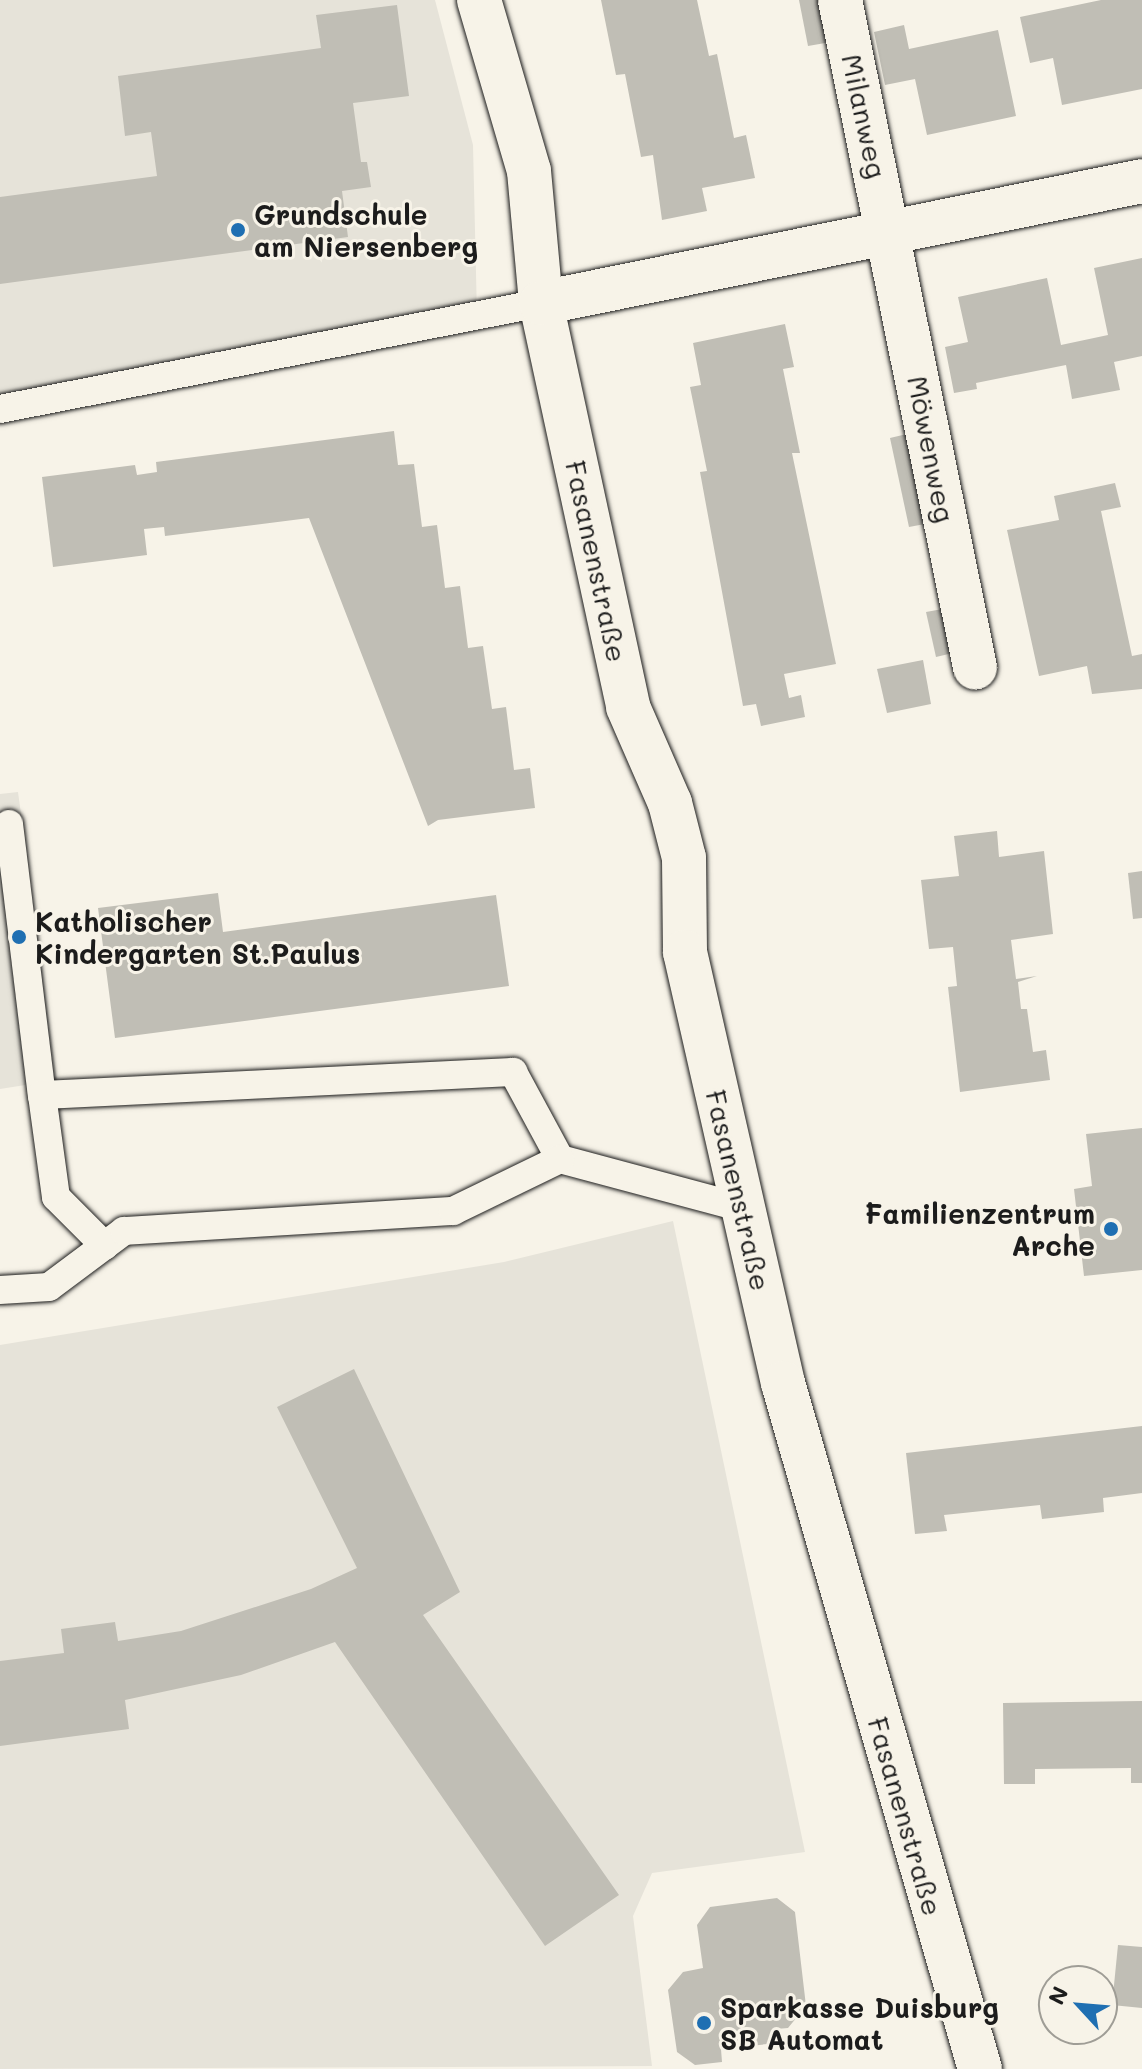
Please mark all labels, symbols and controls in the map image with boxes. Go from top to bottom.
street label: Milanweg [835,51,895,181]
place label: Grundschule am Niersenberg [254,197,478,263]
marker: Grundschule am Niersenberg [229,221,247,239]
street label: Möwenweg [901,373,963,525]
street label: Fasanenstraße [559,457,635,665]
place label: Katholischer Kindergarten St.Paulus [35,904,360,970]
marker: Katholischer Kindergarten St.Paulus [10,928,28,946]
street label: Fasanenstraße [700,1086,778,1294]
place label: Familienzentrum Arche [865,1196,1095,1262]
marker: Familienzentrum Arche [1102,1220,1120,1238]
street label: Fasanenstraße [862,1713,950,1919]
north arrow [1038,1965,1118,2045]
text: N [1041,1981,1074,2009]
place label: Sparkasse Duisburg SB Automat [720,1990,999,2056]
marker: Sparkasse Duisburg SB Automat [695,2014,713,2032]

